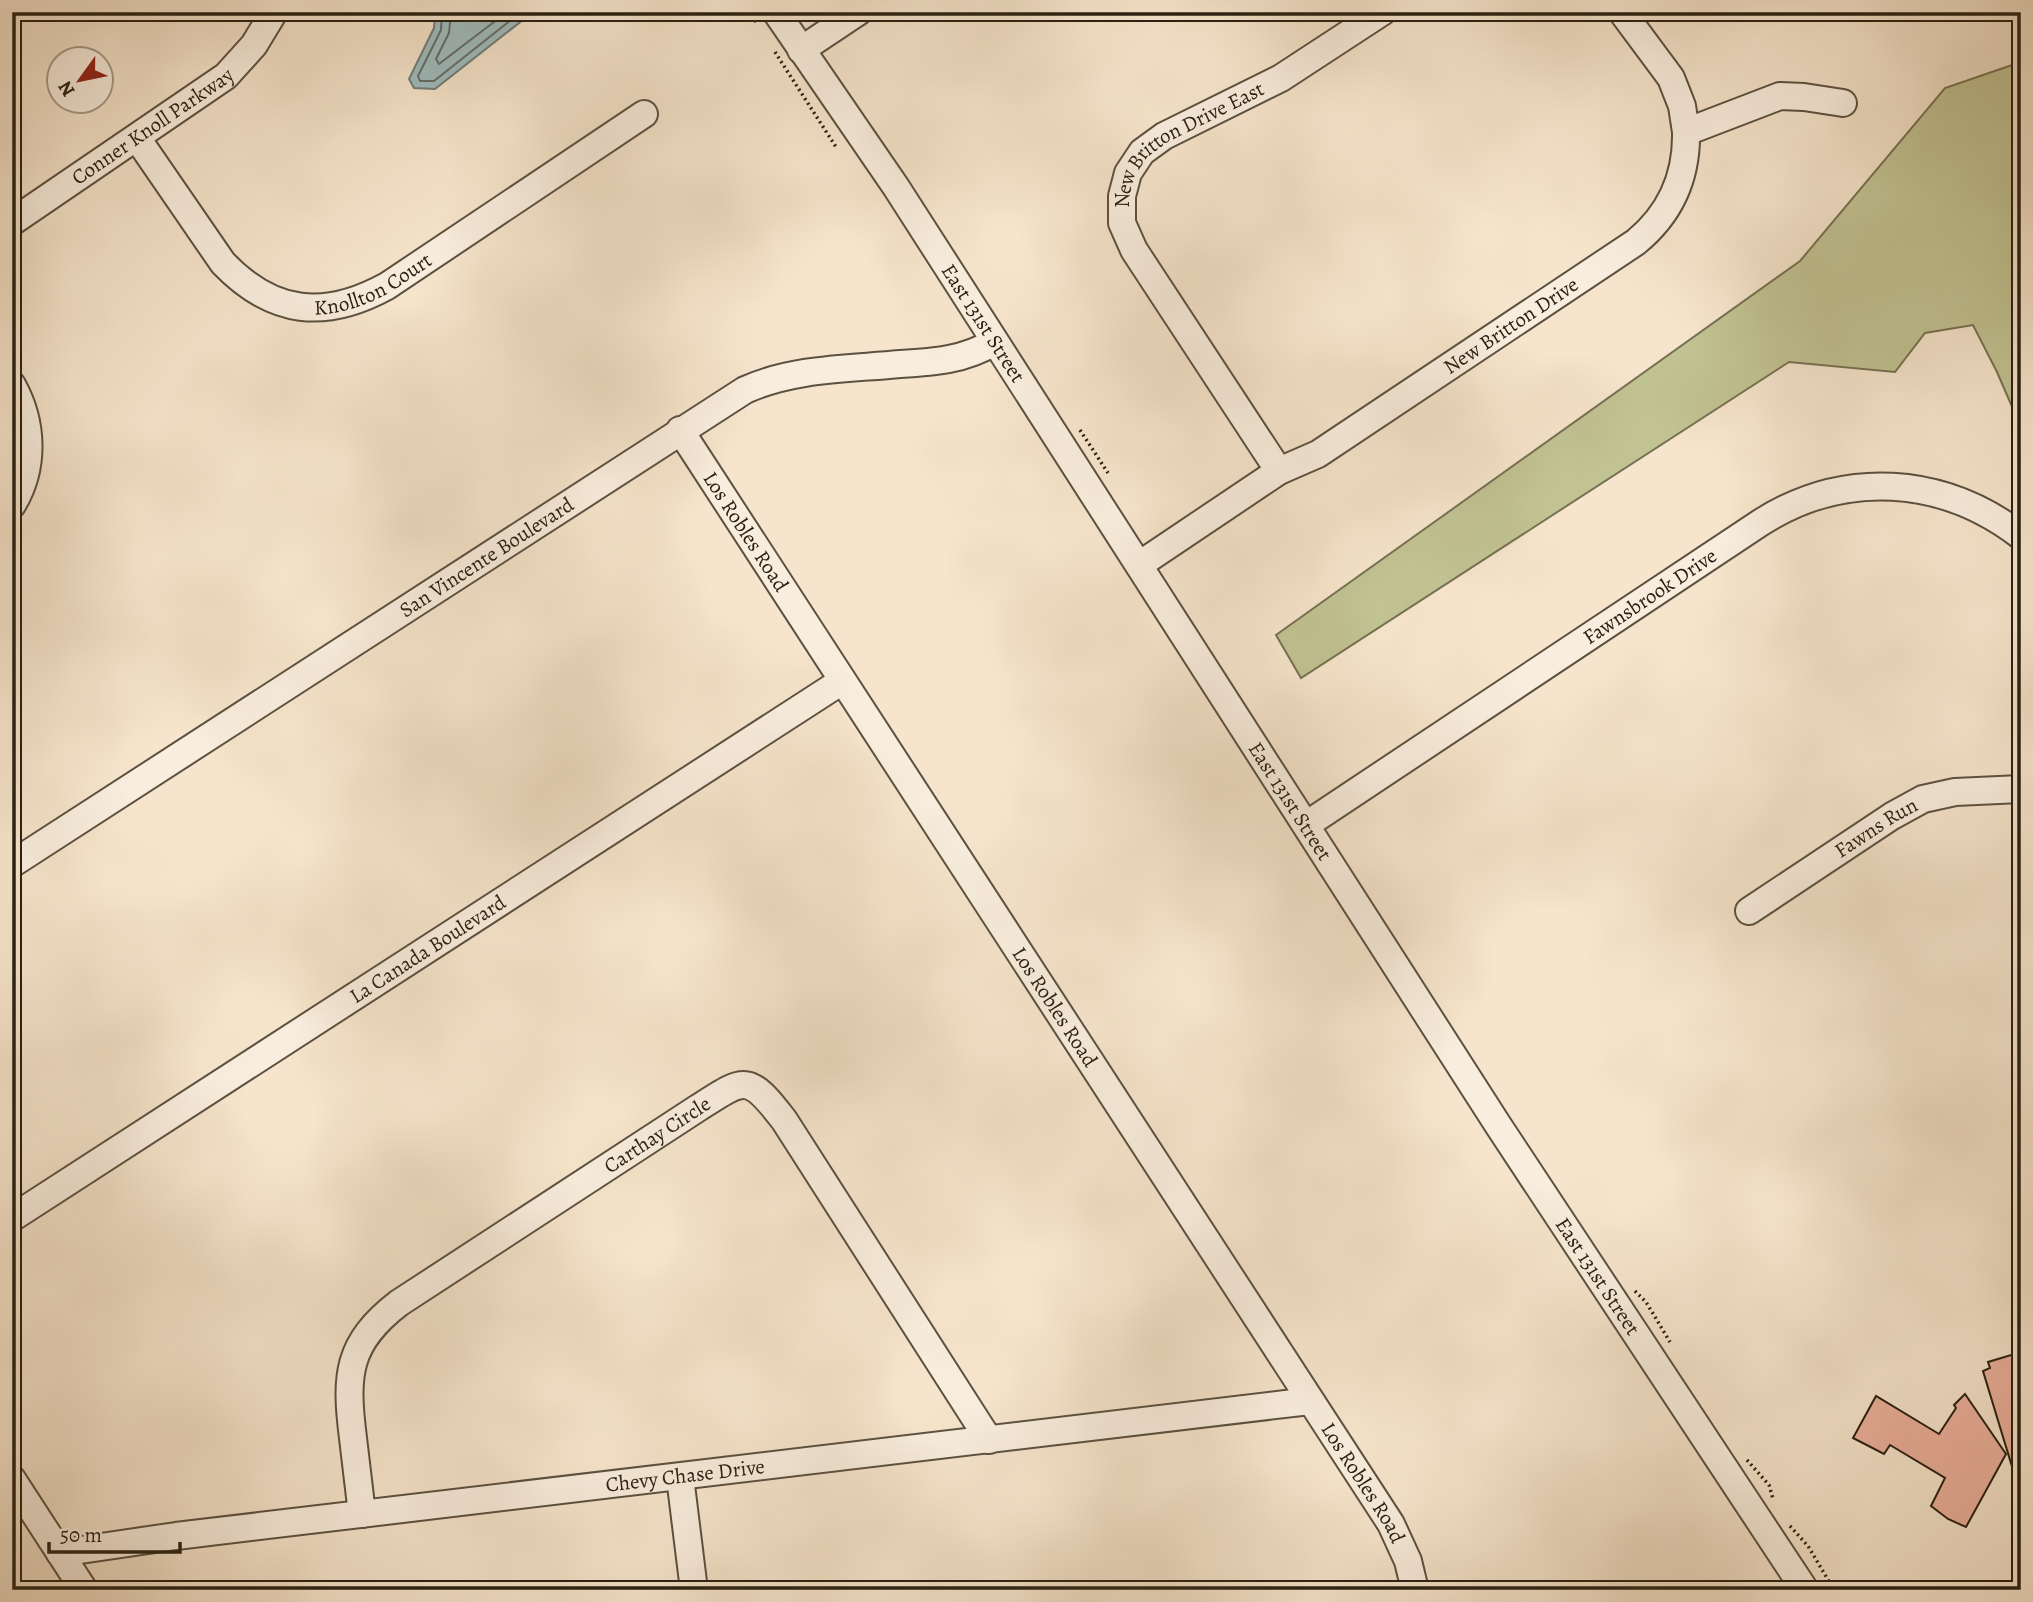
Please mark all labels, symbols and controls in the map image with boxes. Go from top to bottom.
north arrow [46,46,116,116]
street label: Conner Knoll Parkway [66,62,241,191]
street label: New Britton Drive East [1108,75,1269,208]
text: N [52,76,81,102]
street label: Knollton Court [313,246,437,322]
street label: East 131st Street [935,258,1032,388]
street label: New Britton Drive [1438,270,1584,380]
street label: Los Robles Road [697,466,796,598]
street label: San Vincente Boulevard [394,490,580,624]
street label: Fawnsbrook Drive [1577,542,1722,651]
street label: East 131st Street [1242,737,1339,866]
street label: Fawns Run [1829,791,1922,864]
street label: La Canada Boulevard [344,888,512,1010]
street label: Los Robles Road [1006,941,1105,1073]
street label: Carthay Circle [598,1090,716,1180]
street label: East 131st Street [1549,1212,1647,1341]
street label: Los Robles Road [1315,1417,1412,1548]
street label: Chevy Chase Drive [604,1452,766,1499]
scale bar [49,1511,180,1555]
text: 50 m [60,1521,102,1549]

